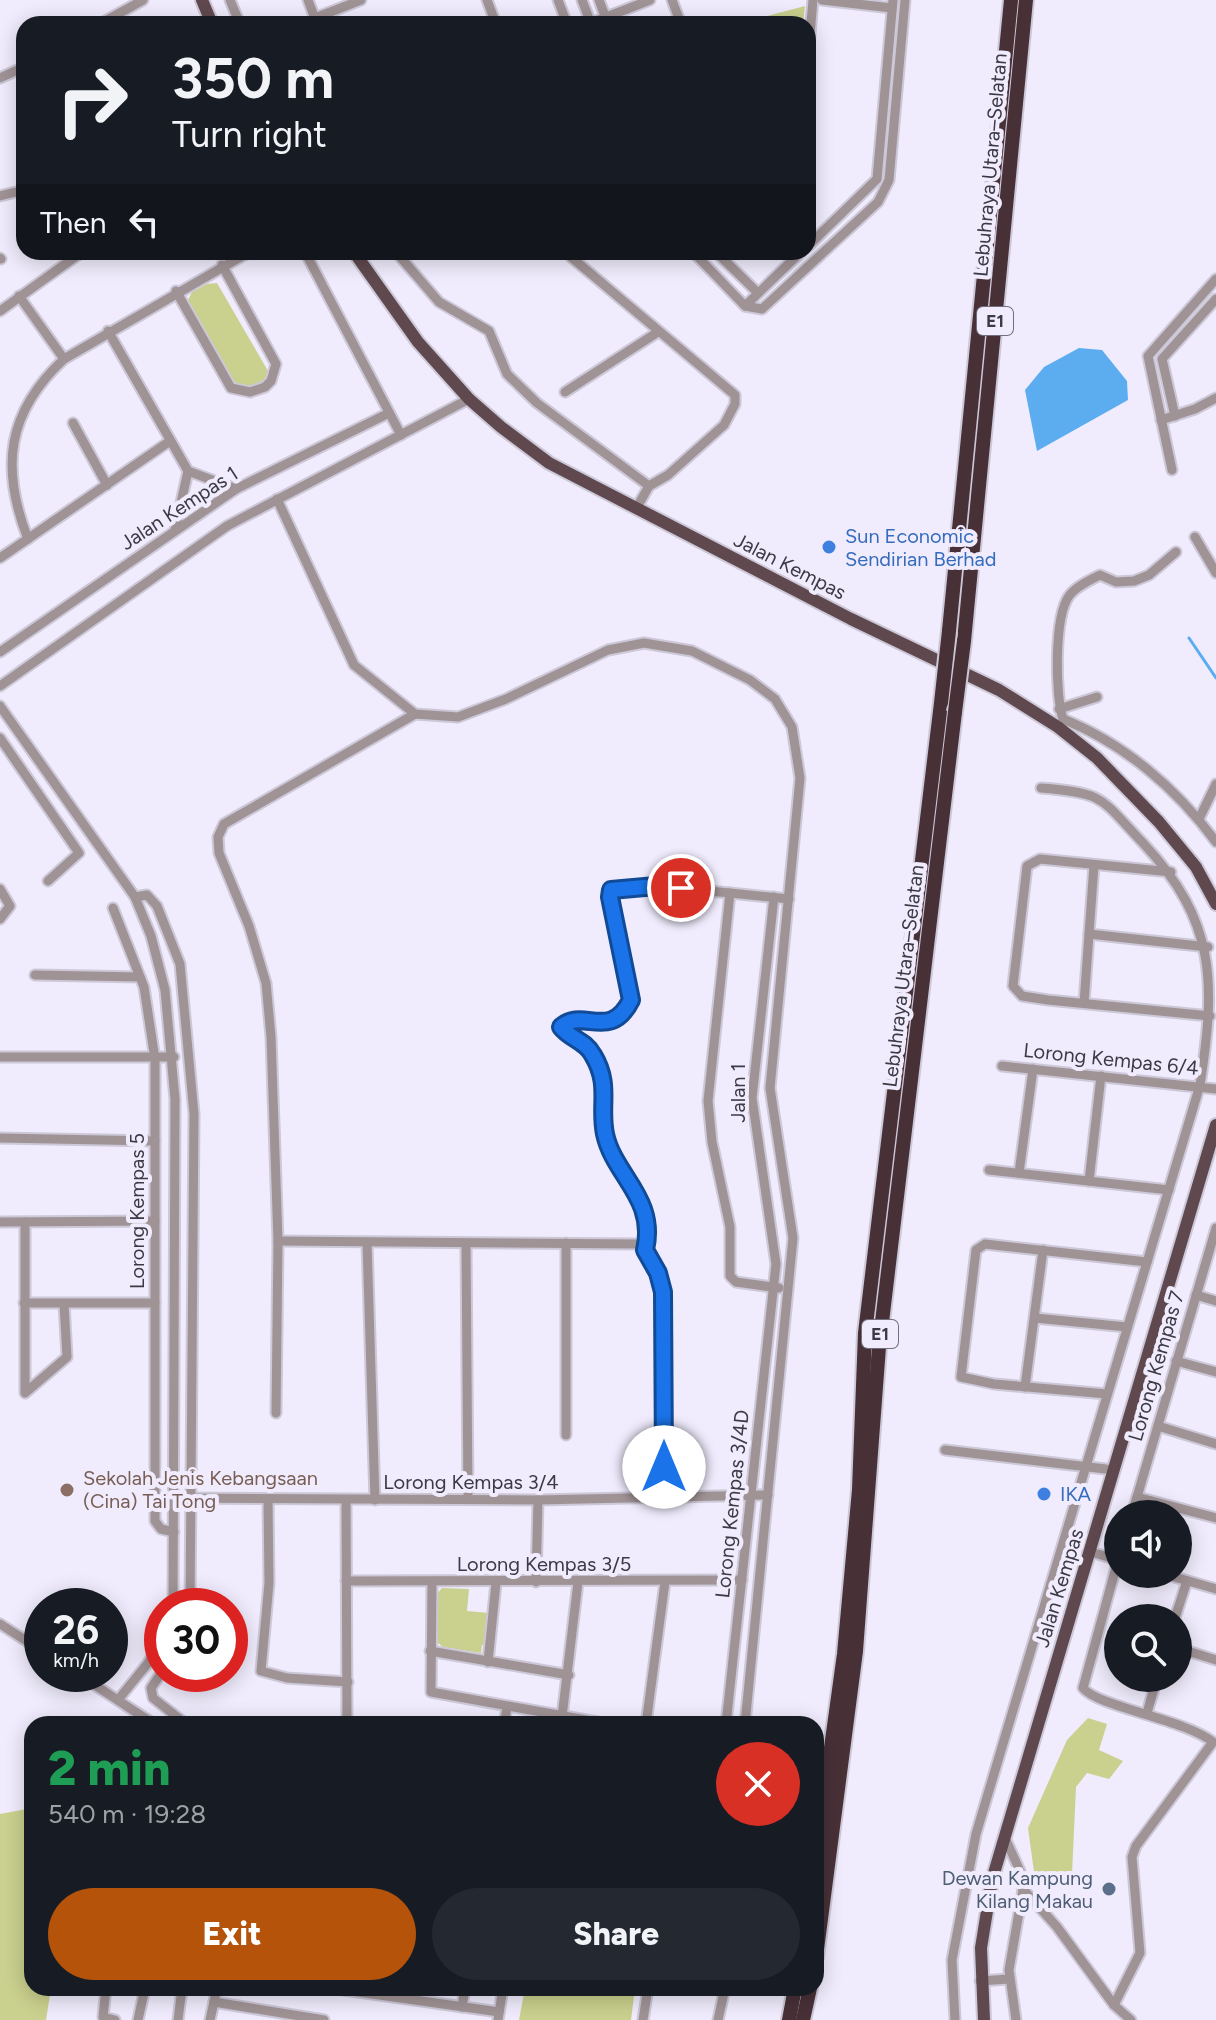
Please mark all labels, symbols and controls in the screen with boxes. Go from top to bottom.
text: 350 m [172,45,334,112]
icon: right [40,48,144,152]
street label: Lebuhraya Utara–Selatan [968,52,1012,278]
text: Turn right [172,113,327,156]
icon: left [122,200,166,244]
text: Then [40,204,106,241]
road number: E1 [977,307,1013,335]
street label: Jalan Kempas 1 [116,461,242,555]
place label: Sun Economic Sendirian Berhad [845,524,996,571]
street label: Jalan Kempas [730,527,850,605]
marker: Sun Economic Sendirian Berhad [820,538,838,556]
pin [647,854,715,922]
street label: Lebuhraya Utara–Selatan [877,863,929,1089]
icon: arrive [659,866,703,910]
street label: Lorong Kempas 6/4 [1022,1038,1200,1080]
street label: Jalan 1 [726,1063,750,1123]
street label: Lorong Kempas 5 [125,1133,149,1289]
street label: Lorong Kempas 7 [1123,1288,1189,1444]
road number: E1 [862,1320,898,1348]
street label: Lorong Kempas 3/4D [710,1409,754,1599]
position arrow [622,1425,706,1509]
place label: Sekolah Jenis Kebangsaan (Cina) Tai Tong [83,1466,318,1513]
street label: Lorong Kempas 3/4 [383,1470,559,1494]
marker: Sekolah Jenis Kebangsaan (Cina) Tai Tong [58,1481,76,1499]
place label: IKA [1060,1482,1092,1506]
marker: IKA [1035,1485,1053,1503]
map controls [1104,1500,1192,1692]
button: sound [1104,1500,1192,1588]
street label: Jalan Kempas [1030,1526,1088,1650]
street label: Lorong Kempas 3/5 [457,1552,631,1576]
speed limit sign: 30 [144,1588,248,1692]
button: search [1104,1604,1192,1692]
text: 26 [53,1606,99,1654]
text: km/h [53,1648,99,1672]
text: 2 min [48,1739,171,1797]
button: close [716,1742,800,1826]
text: 540 m · 19:28 [48,1798,206,1830]
place label: Dewan Kampung Kilang Makau [942,1866,1093,1913]
marker: Dewan Kampung Kilang Makau [1100,1880,1118,1898]
button: Exit [48,1888,416,1980]
button: Share [432,1888,800,1980]

